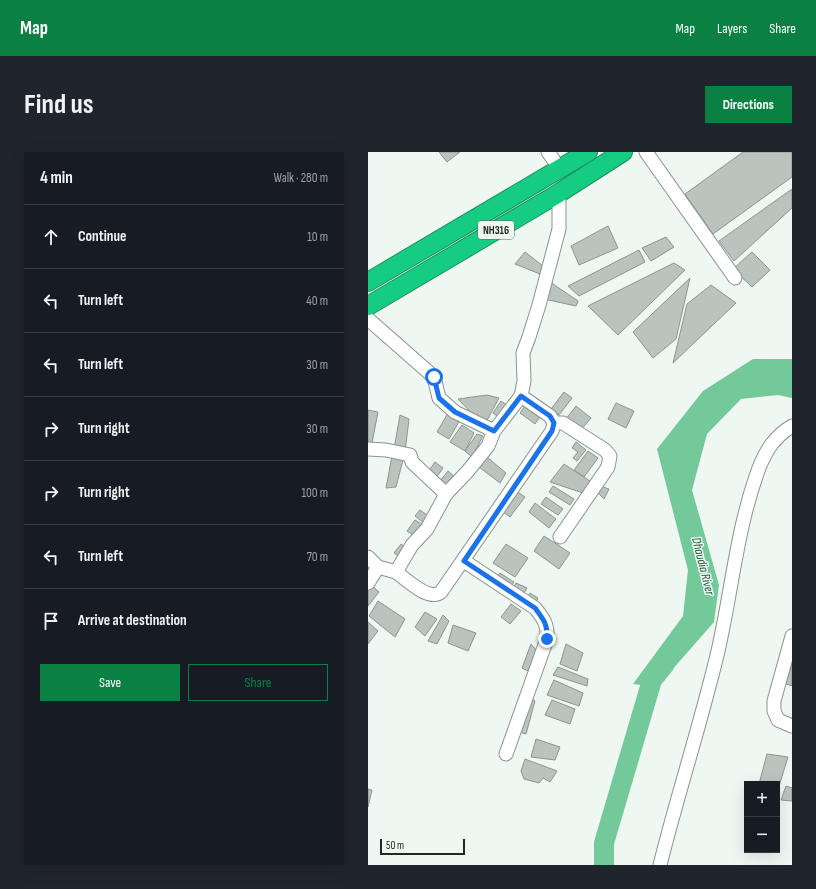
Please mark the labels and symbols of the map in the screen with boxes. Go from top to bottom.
road number: NH316 [478,221,514,239]
route start [425,368,443,386]
water label: Dhaudia River [688,536,718,598]
route end [538,630,556,648]
scale bar [380,837,465,856]

